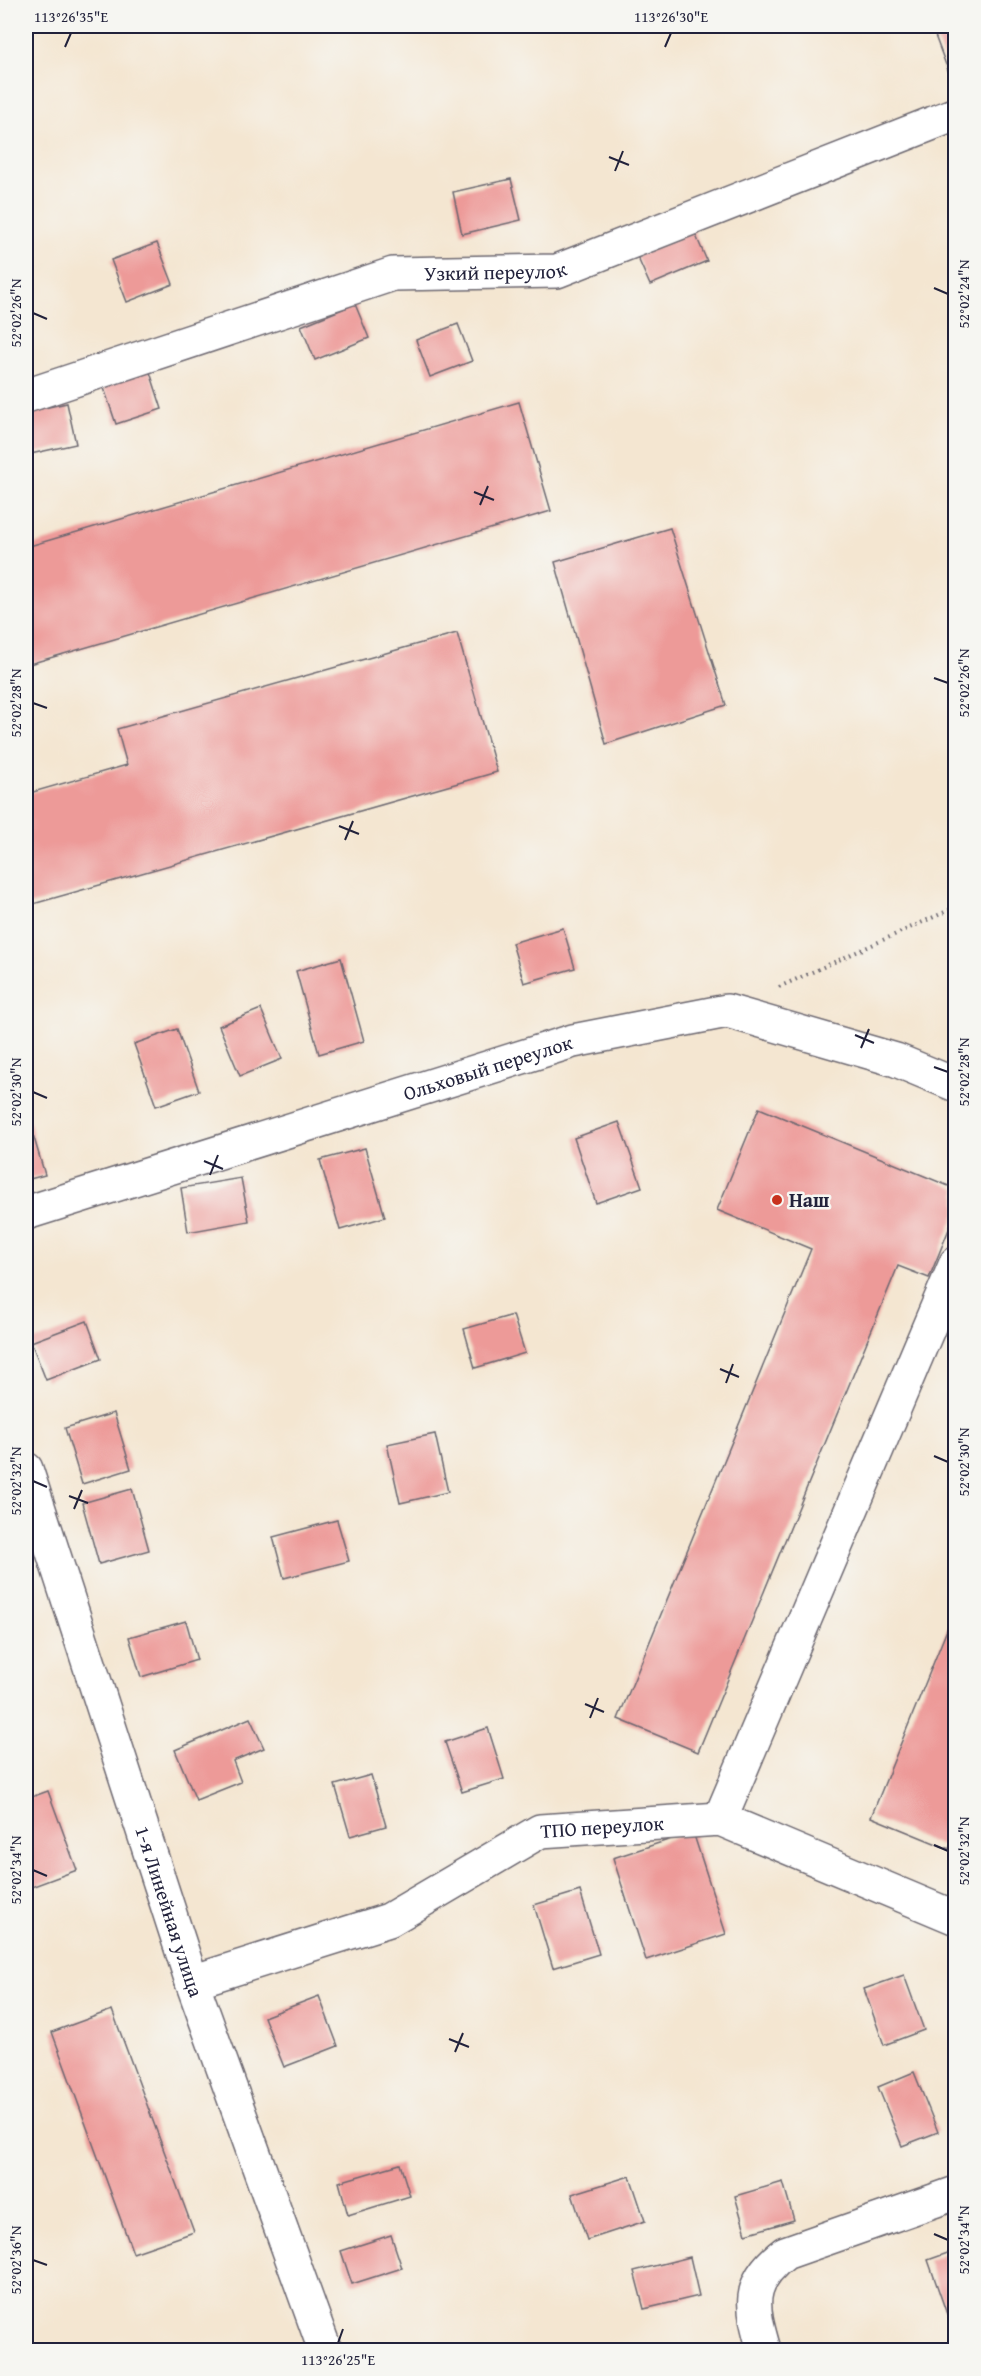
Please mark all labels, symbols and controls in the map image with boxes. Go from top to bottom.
text: 113°26'35"E [34,6,108,27]
text: 113°26'30"E [634,6,708,27]
street label: Узкий переулок [424,253,571,287]
text: 52°02'24"N [953,259,974,328]
text: 52°02'26"N [5,278,26,347]
text: 52°02'26"N [953,648,974,717]
text: 52°02'28"N [5,668,26,737]
street label: Ольховый переулок [399,1027,576,1108]
text: 52°02'28"N [953,1037,974,1106]
text: 52°02'30"N [5,1057,26,1126]
place label: Наш [789,1185,829,1214]
marker: Наш [770,1193,784,1207]
text: 52°02'30"N [953,1427,974,1496]
text: 52°02'32"N [5,1446,26,1515]
street label: ТПО переулок [539,1808,665,1845]
text: 52°02'32"N [953,1816,974,1885]
street label: 1-я Линейная улица [128,1822,211,2001]
text: 52°02'34"N [5,1835,26,1904]
text: 52°02'34"N [953,2205,974,2274]
text: 52°02'36"N [5,2225,26,2294]
text: 113°26'25"E [301,2349,375,2370]

